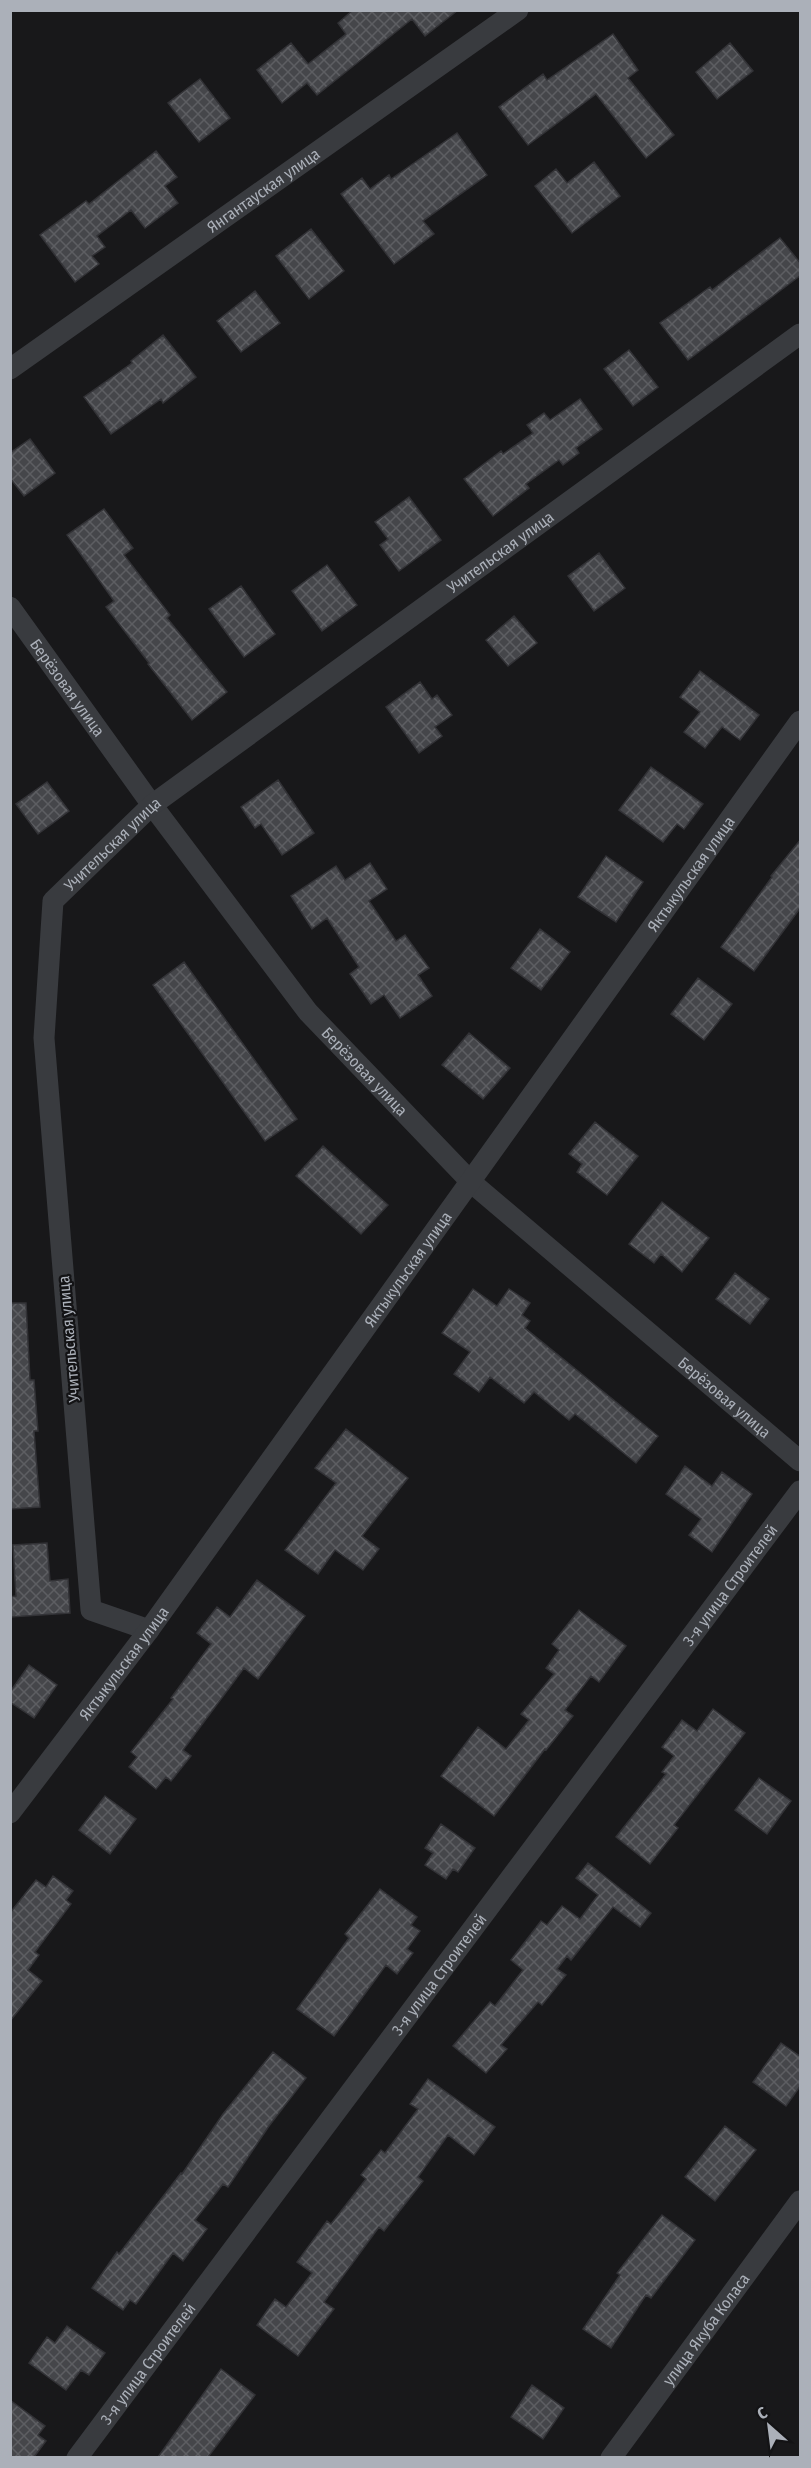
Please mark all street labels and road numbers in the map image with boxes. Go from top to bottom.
street label: Янгантауская улица [203,144,323,236]
street label: Учительская улица [442,507,557,598]
street label: Берёзовая улица [26,635,109,740]
street label: Учительская улица [59,792,164,895]
street label: Яктыкульская улица [643,812,738,935]
street label: Берёзовая улица [318,1023,412,1120]
street label: Яктыкульская улица [360,1207,455,1330]
street label: Учительская улица [54,1275,84,1404]
street label: Берёзовая улица [675,1353,775,1442]
street label: 3-я улица Строителей [678,1521,781,1649]
street label: Яктыкульская улица [75,1602,172,1724]
street label: 3-я улица Строителей [387,1910,490,2039]
street label: улица Якуба Коласа [658,2269,753,2389]
street label: 3-я улица Строителей [96,2299,199,2428]

